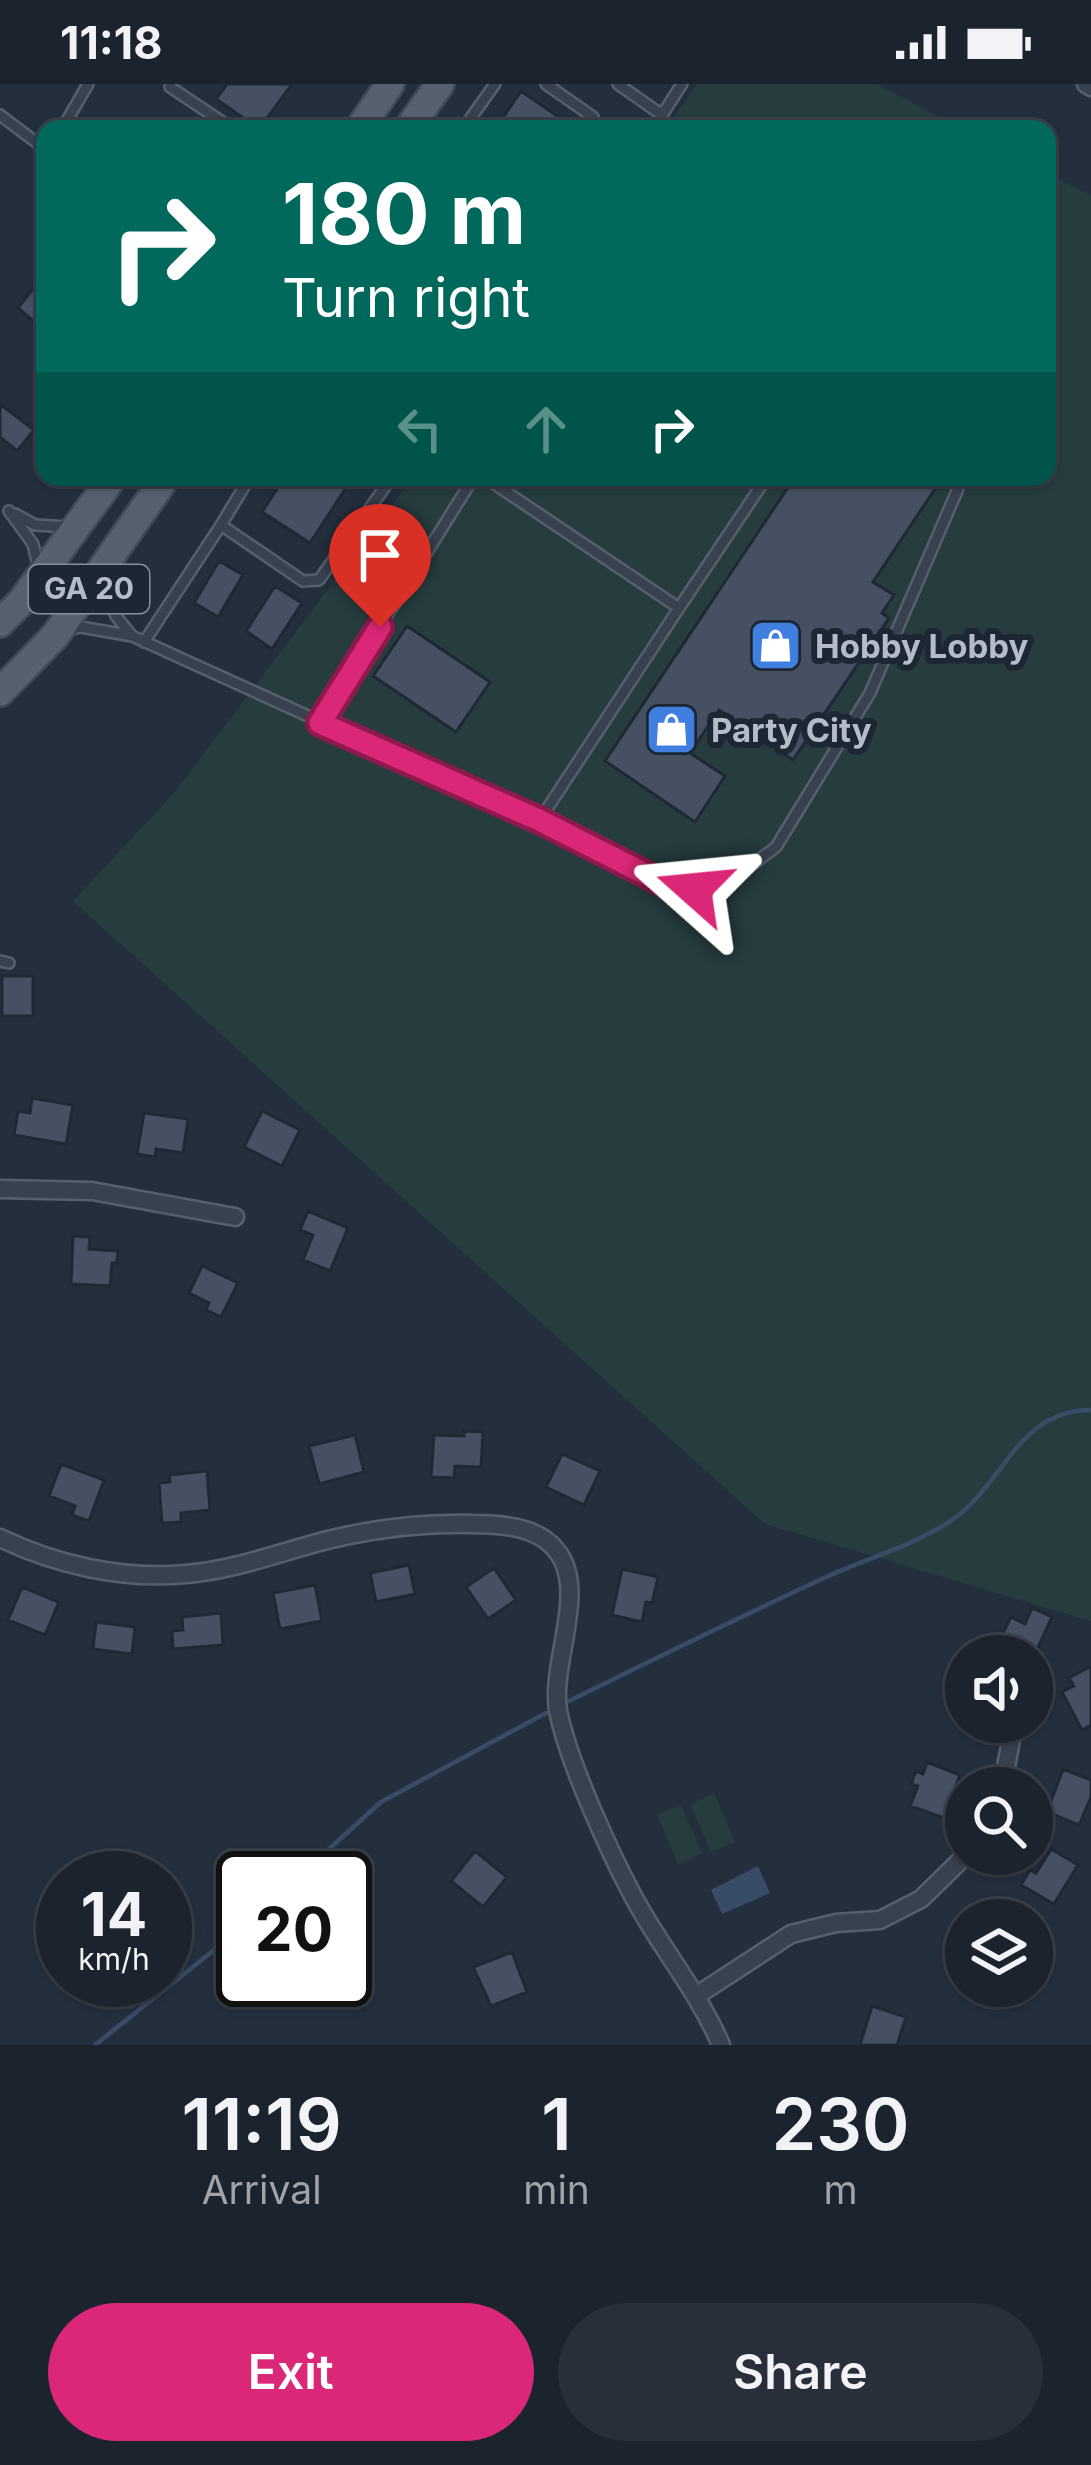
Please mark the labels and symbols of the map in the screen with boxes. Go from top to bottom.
pin [329,504,431,627]
road number: GA 20 [29,565,149,613]
shop icon: Hobby Lobby [748,618,804,674]
place label: Hobby Lobby [815,626,1028,666]
shop icon: Party City [644,702,700,758]
place label: Party City [711,710,872,750]
position arrow [631,826,757,952]
speed limit sign: 20 [216,1851,372,2007]

